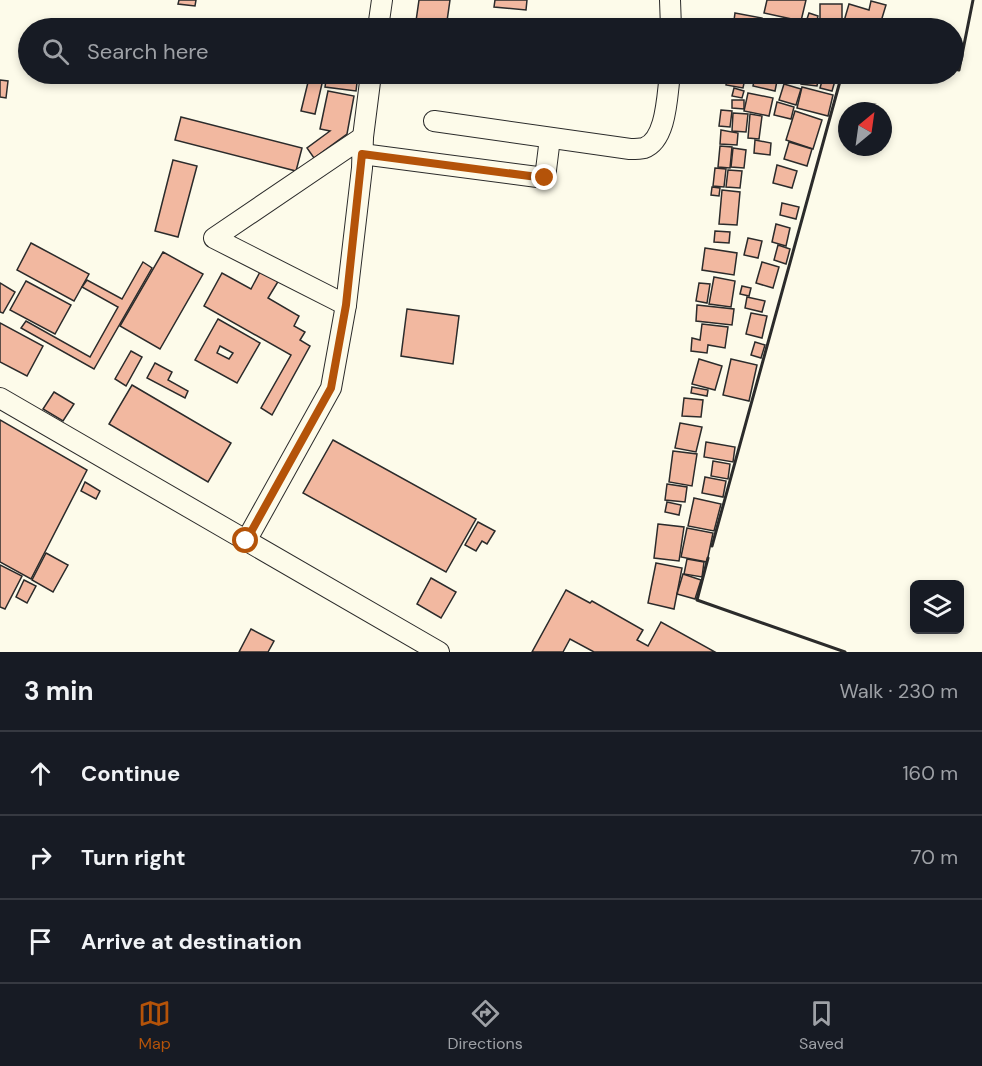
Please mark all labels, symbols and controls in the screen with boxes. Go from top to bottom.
search box [18,18,964,84]
icon: search [39,35,72,68]
text: Search here [87,37,208,66]
north arrow [838,102,892,156]
route end [531,164,557,190]
route start [232,527,258,553]
map controls [910,580,964,634]
button: layers [910,580,964,634]
text: 3 min [24,674,93,708]
text: Walk · 230 m [839,678,958,704]
icon: ahead [24,757,57,790]
text: Continue [81,759,180,788]
text: 160 m [902,760,958,786]
icon: right [24,841,57,874]
text: Turn right [81,843,186,872]
text: 70 m [911,844,958,870]
icon: arrive [24,925,57,958]
text: Arrive at destination [81,927,302,956]
tab: Map [138,997,171,1054]
tab: Directions [447,997,523,1054]
tab: Saved [799,997,844,1054]

